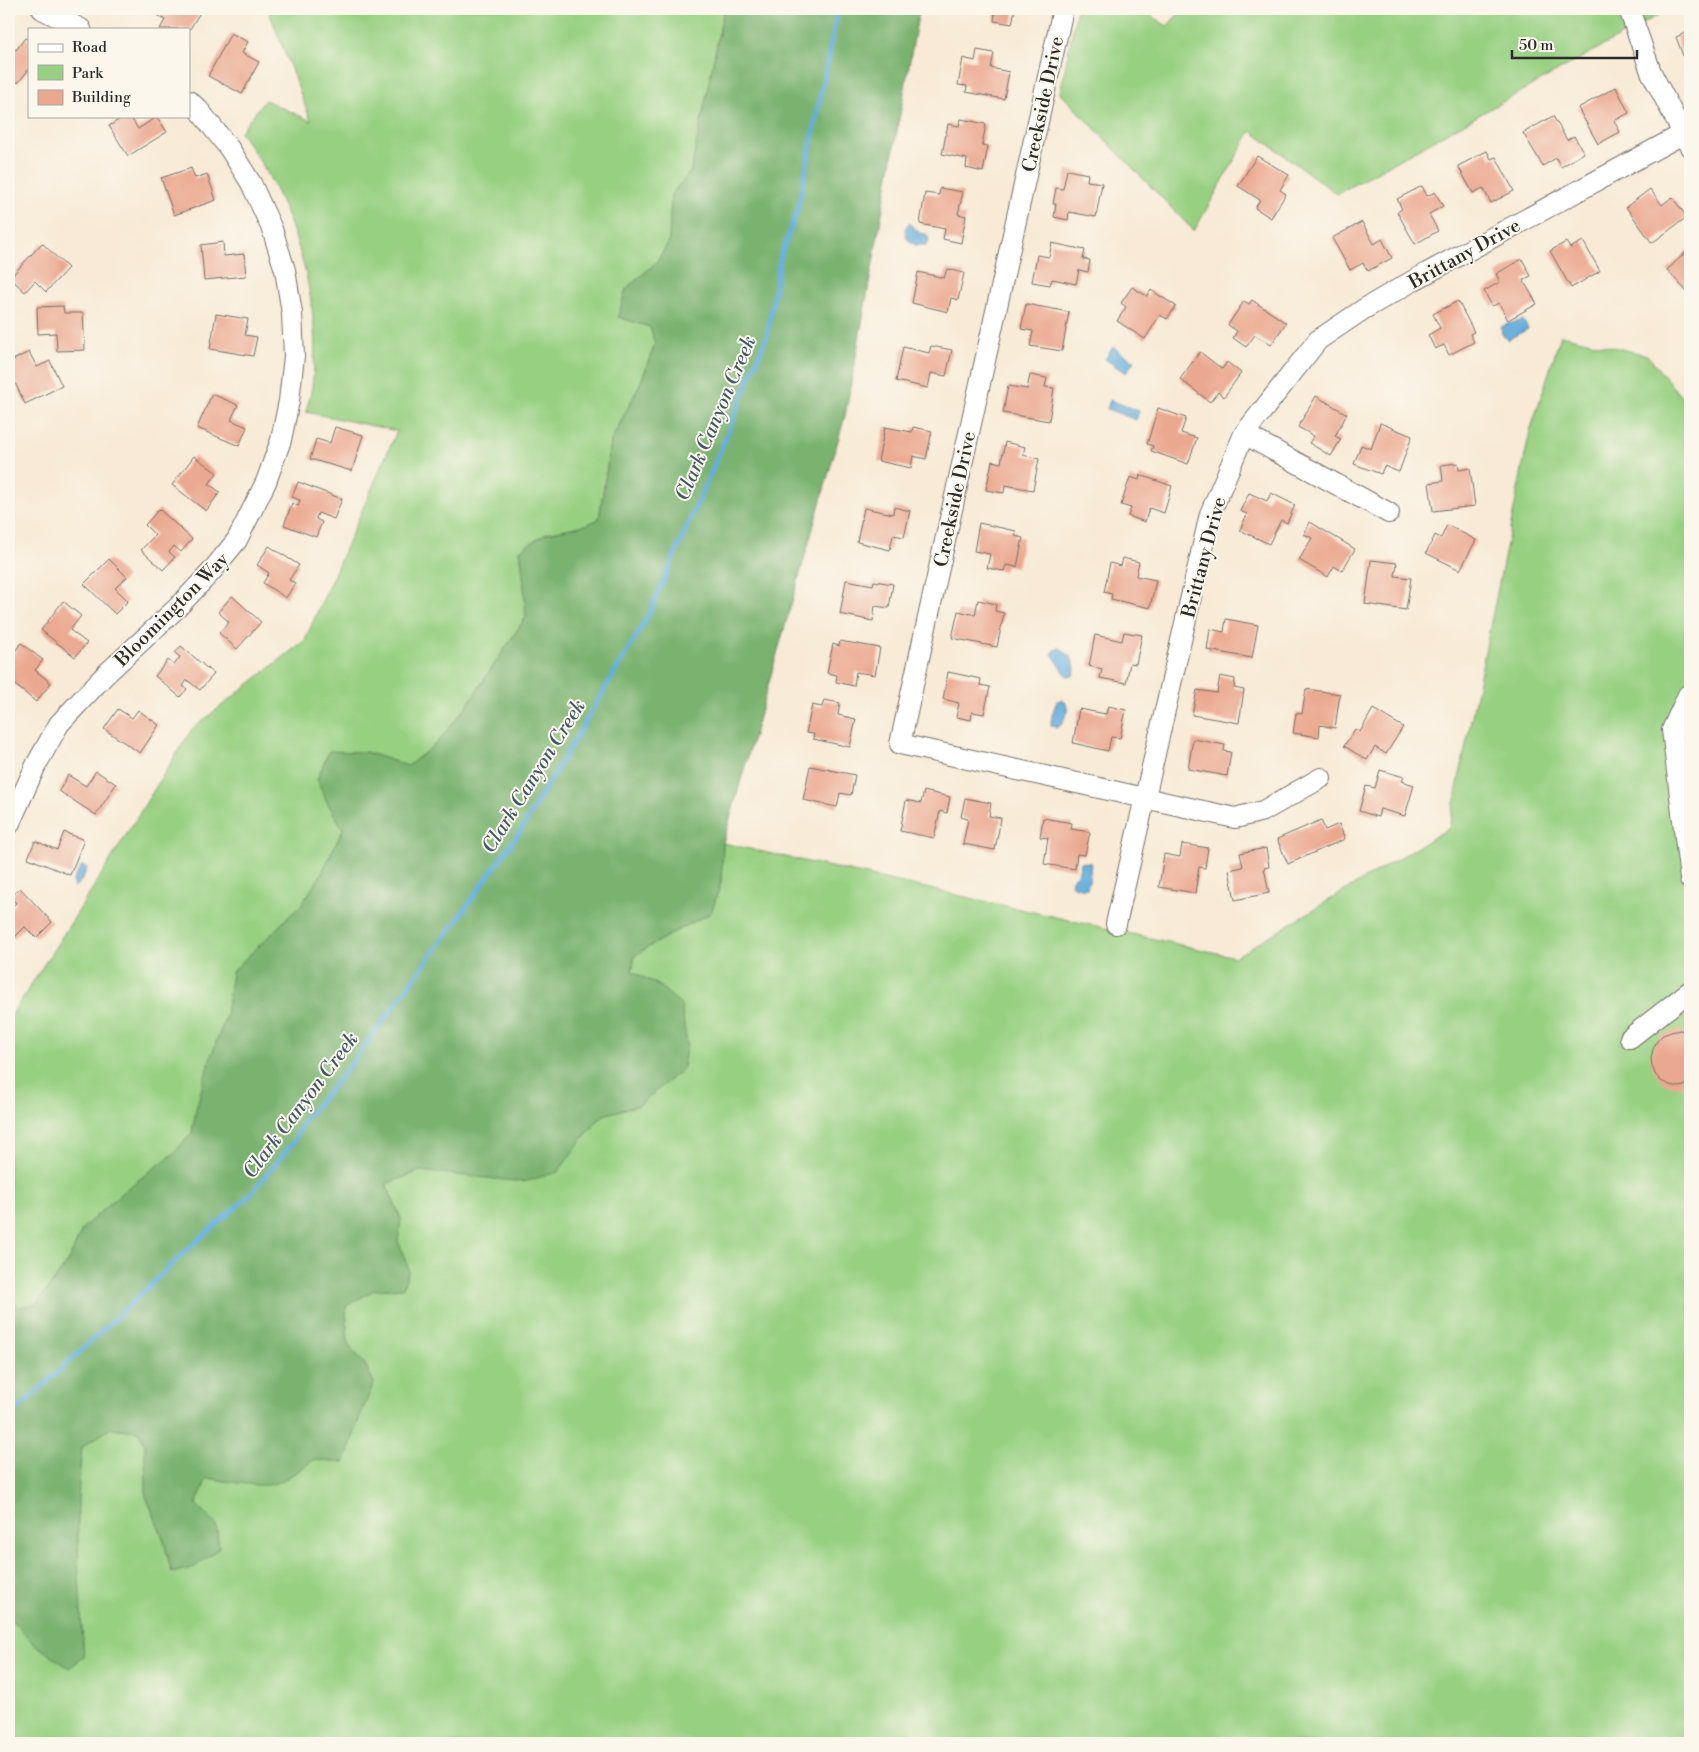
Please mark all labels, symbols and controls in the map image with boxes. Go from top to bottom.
legend [28,28,190,118]
scale bar [1512,28,1636,60]
street label: Creekside Drive [1017,34,1069,174]
text: 50 m [1519,36,1553,55]
text: Road [72,38,107,57]
text: Park [72,64,104,83]
text: Building [71,88,131,107]
street label: Brittany Drive [1404,213,1525,295]
water label: Clark Canyon Creek [670,332,762,505]
street label: Creekside Drive [929,429,981,569]
street label: Brittany Drive [1176,494,1232,621]
street label: Bloomington Way [109,547,234,672]
water label: Clark Canyon Creek [477,695,592,858]
water label: Clark Canyon Creek [238,1028,364,1184]

